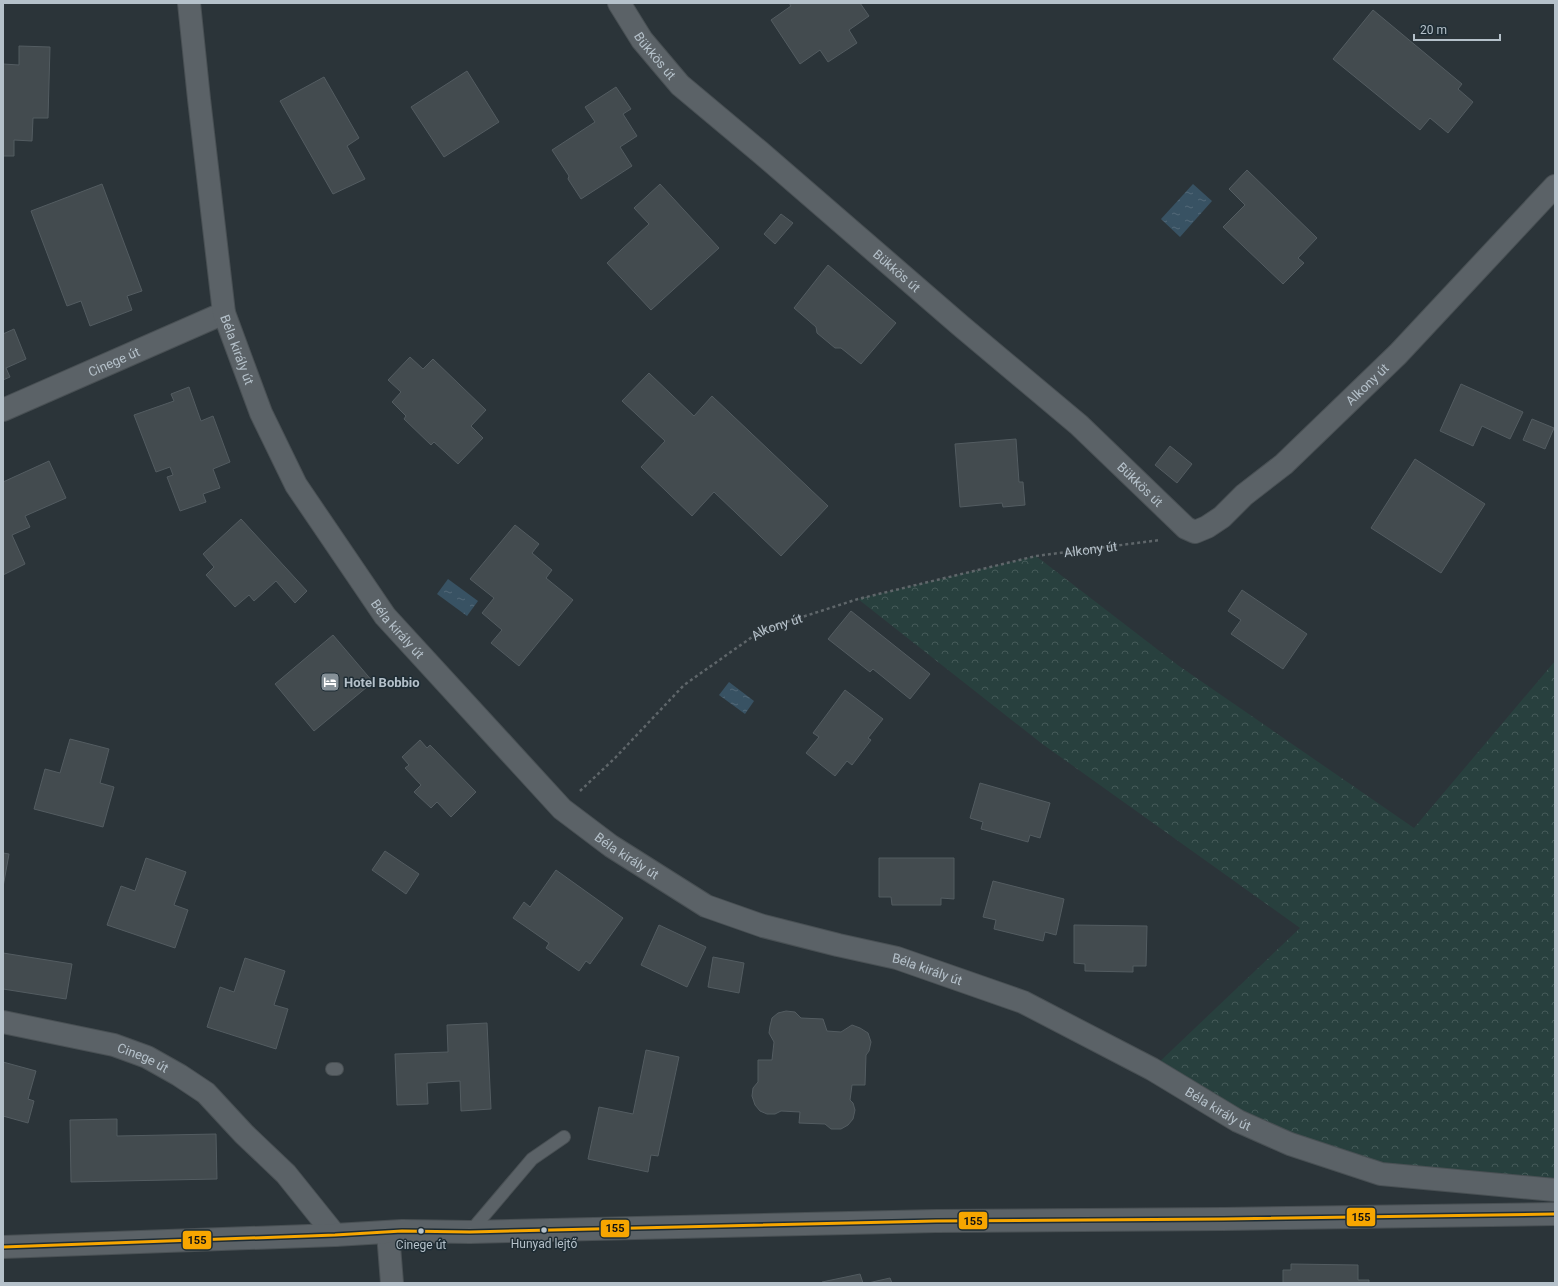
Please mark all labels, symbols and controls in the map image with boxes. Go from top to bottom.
scale bar [1414,16,1500,42]
text: 20 m [1420,23,1447,37]
street label: Bükkös út [631,29,679,83]
street label: Bükkös út [870,247,923,295]
street label: Béla király út [217,313,257,387]
street label: Cinege út [86,344,142,380]
street label: Alkony út [1343,360,1392,408]
street label: Bükkös út [1114,459,1166,510]
street label: Alkony út [1063,539,1118,560]
street label: Béla király út [368,597,427,662]
street label: Alkony út [748,610,804,643]
hotel icon: Hotel Bobbio [319,671,341,693]
place label: Hotel Bobbio [344,675,420,690]
street label: Béla király út [592,830,662,882]
street label: Béla király út [891,950,964,988]
street label: Cinege út [115,1040,171,1076]
street label: Béla király út [1183,1084,1253,1134]
line badge: 155 [1346,1207,1376,1227]
line badge: 155 [958,1211,988,1230]
text: 155 [1352,1211,1370,1224]
text: 155 [964,1215,982,1228]
line badge: 155 [600,1219,630,1238]
text: 155 [606,1222,624,1235]
marker: Hunyad lejtő [539,1225,549,1235]
marker: Cinege út [416,1226,426,1236]
line badge: 155 [182,1230,212,1250]
text: 155 [188,1234,206,1247]
place label: Hunyad lejtő [511,1237,577,1251]
place label: Cinege út [396,1238,446,1252]

